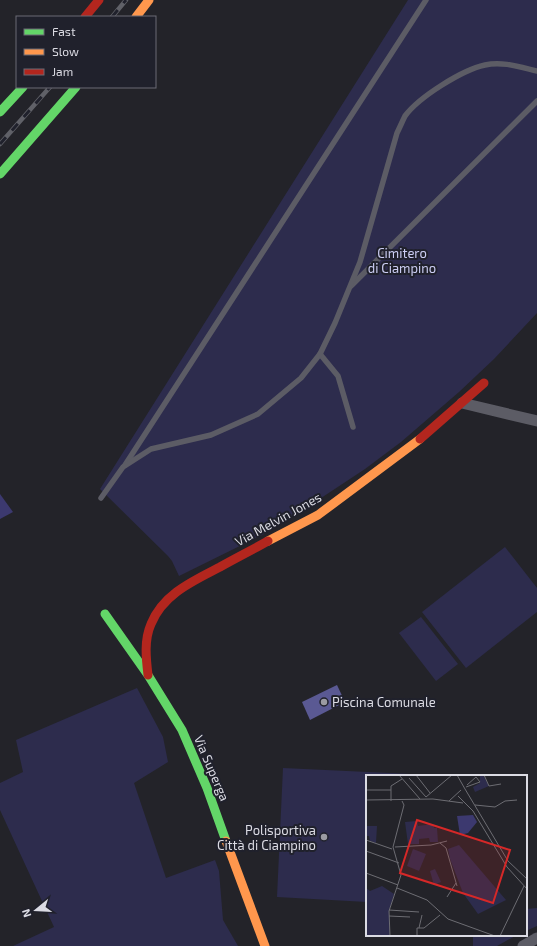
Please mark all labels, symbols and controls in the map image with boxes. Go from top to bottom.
legend [16,16,156,88]
text: Fast [52,24,76,38]
text: Slow [52,44,79,58]
text: Jam [52,64,73,78]
park label: Cimitero di Ciampino [368,245,436,276]
street label: Via Melvin Jones [232,489,324,549]
place label: Piscina Comunale [332,694,436,710]
marker: Piscina Comunale [319,697,329,707]
street label: Via Superga [191,733,233,803]
inset map [366,775,527,936]
place label: Polisportiva Città di Ciampino [217,822,316,853]
marker: Polisportiva Città di Ciampino [319,832,329,842]
north arrow [16,890,56,930]
text: N [19,907,33,919]

